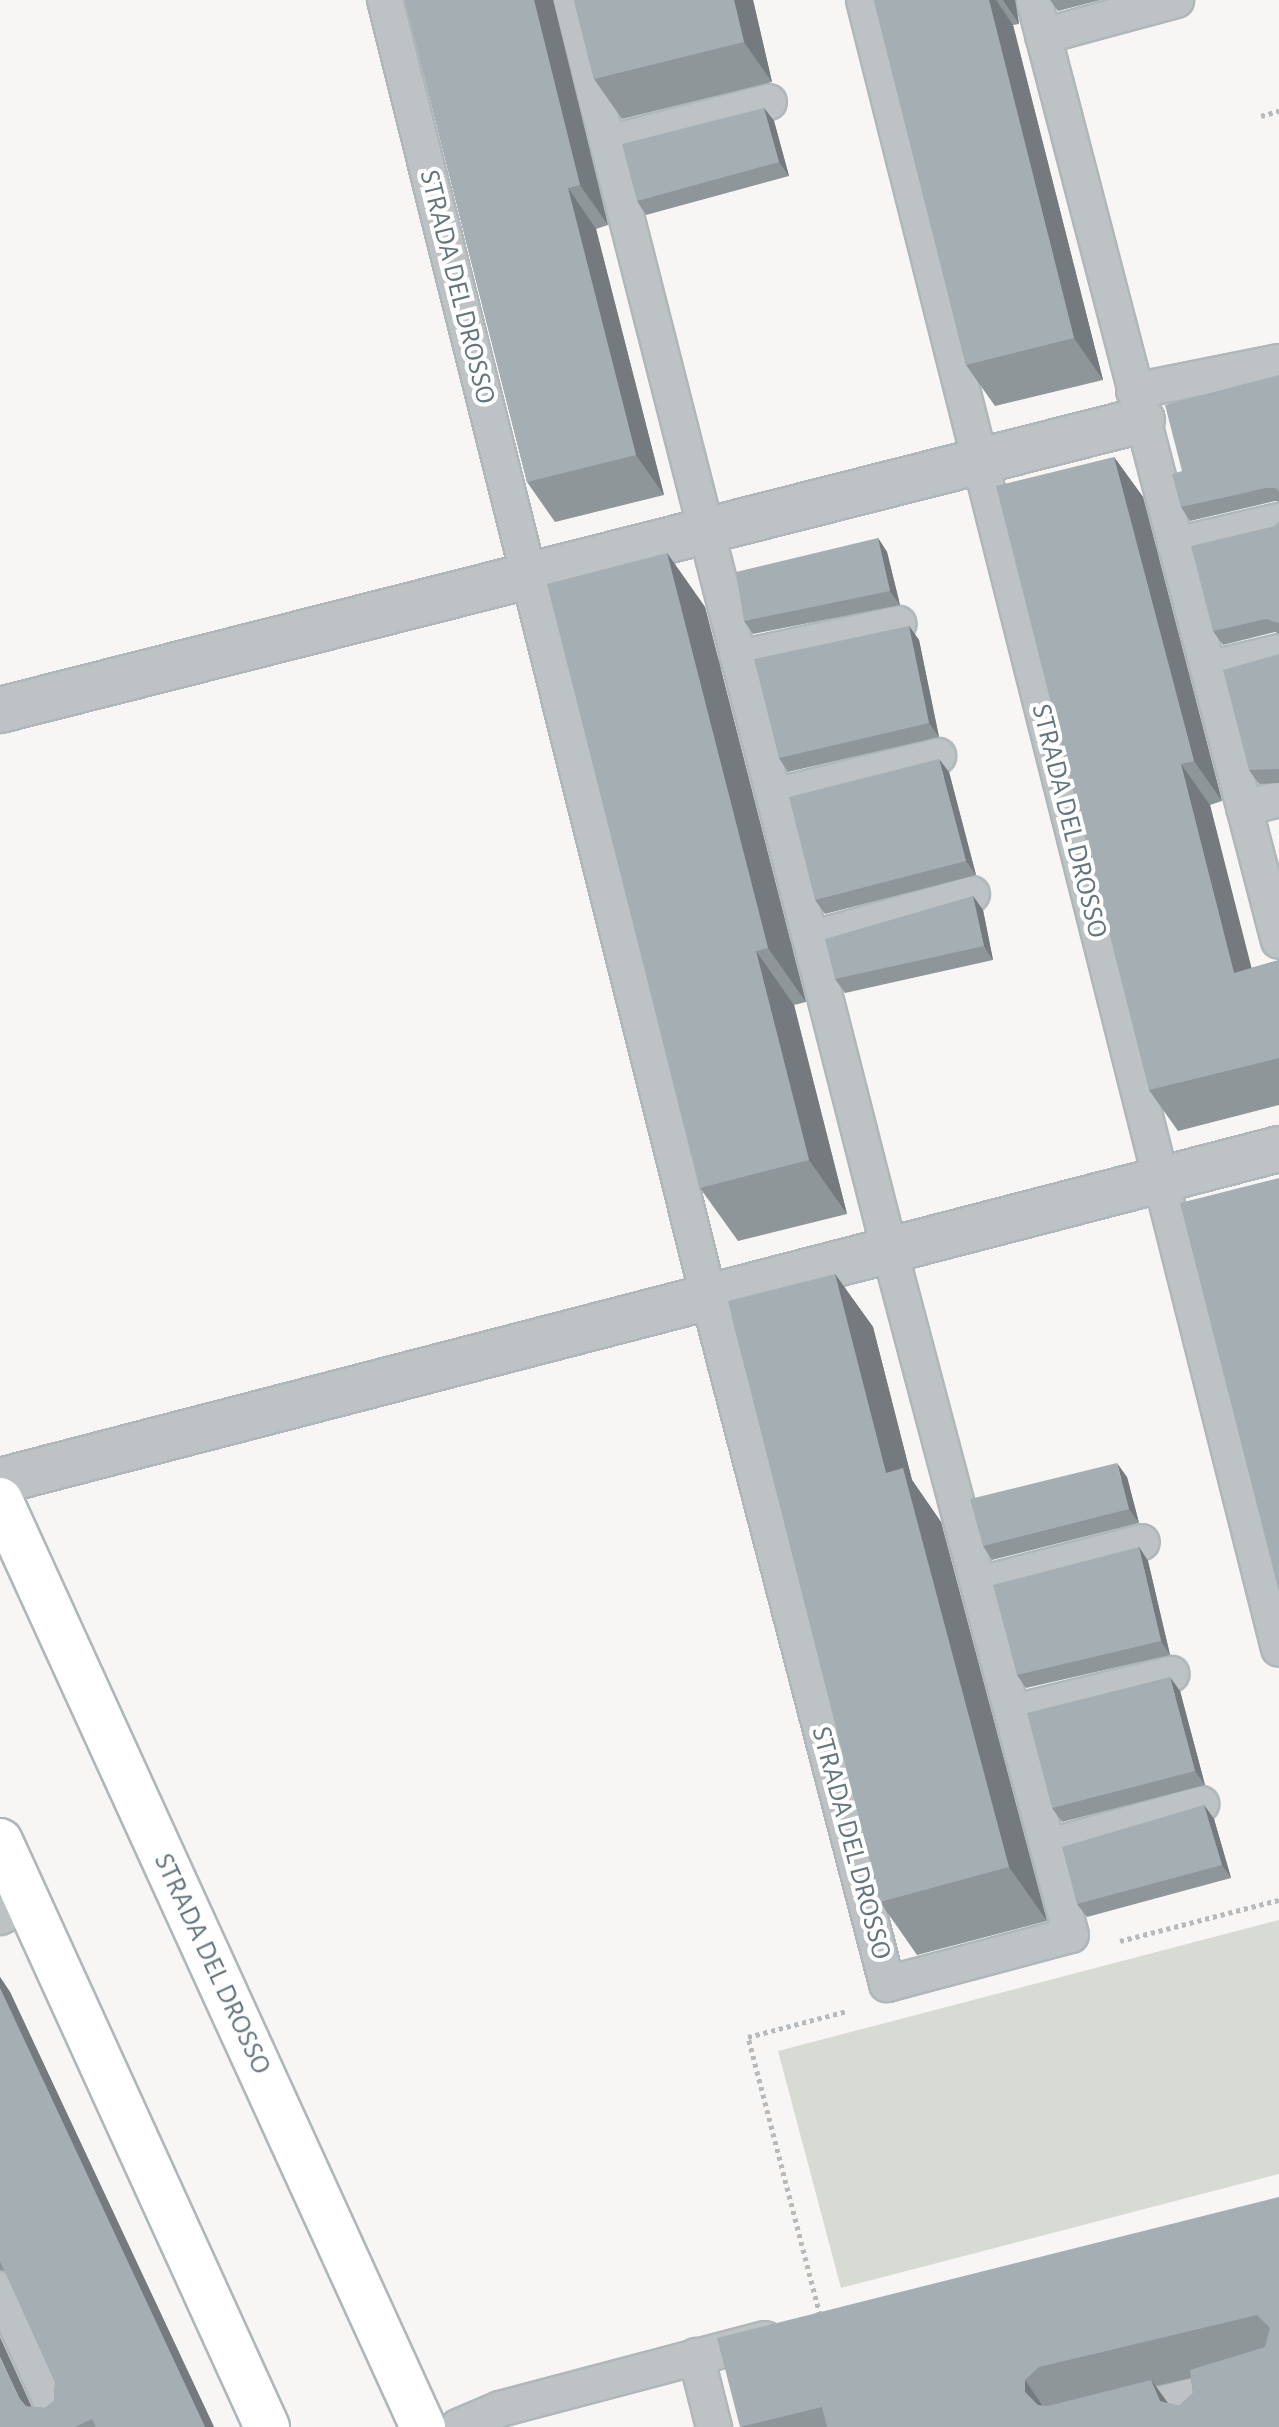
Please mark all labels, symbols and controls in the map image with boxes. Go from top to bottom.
street label: STRADA DEL DROSSO [412,167,502,407]
street label: STRADA DEL DROSSO [1024,701,1114,941]
street label: STRADA DEL DROSSO [804,1723,898,1963]
street label: STRADA DEL DROSSO [146,1848,278,2080]

